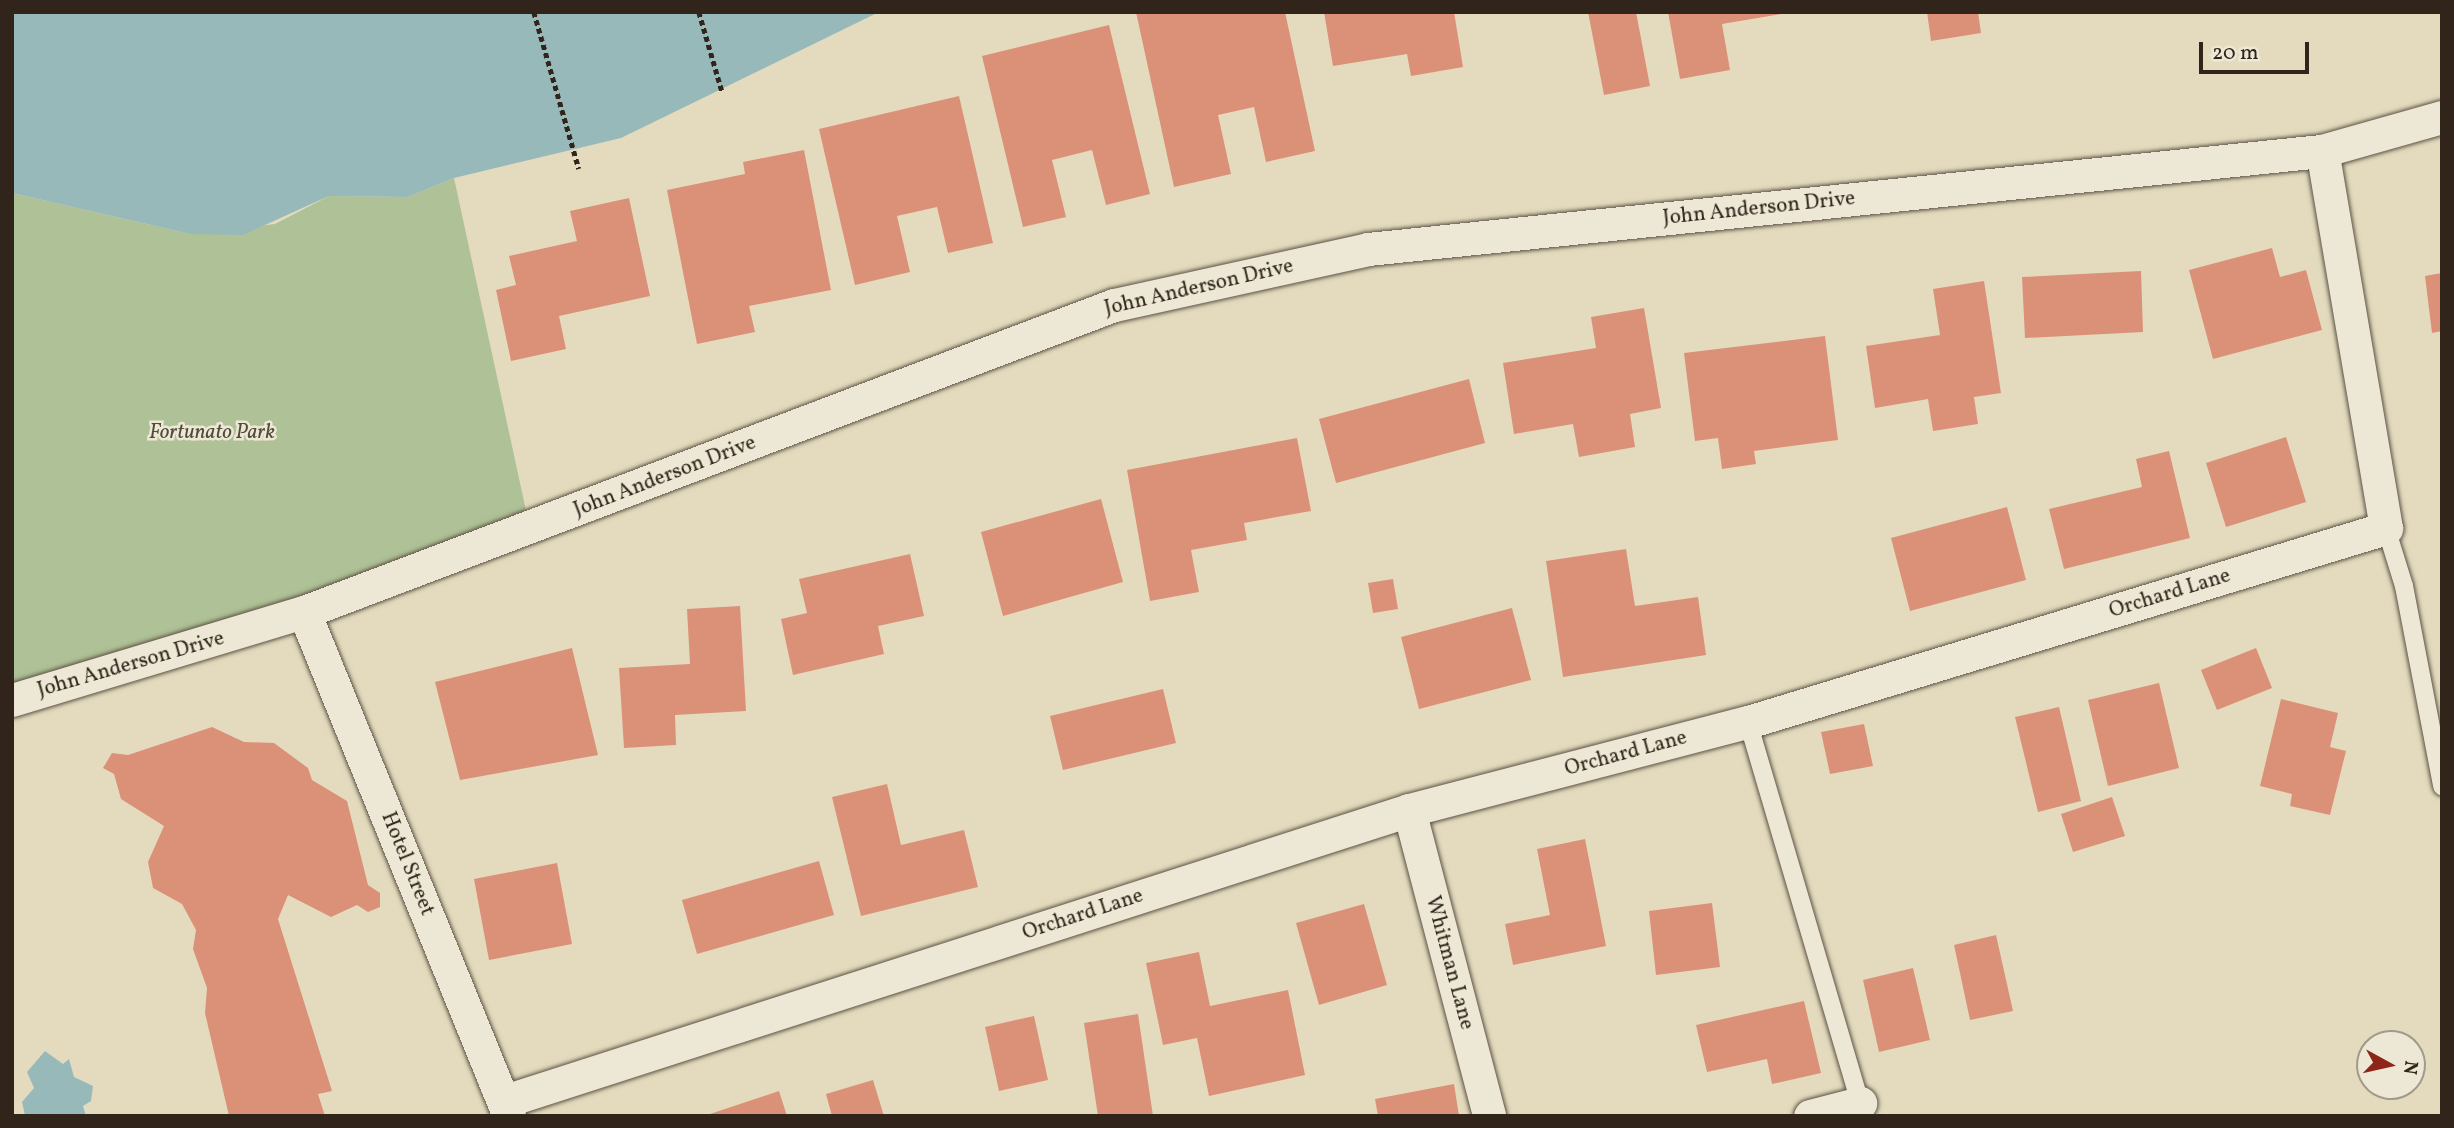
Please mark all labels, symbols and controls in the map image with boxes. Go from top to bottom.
scale bar [2202,28,2312,72]
text: 20 m [2212,39,2258,68]
street label: John Anderson Drive [1662,186,1856,232]
street label: John Anderson Drive [1102,254,1296,322]
park label: Fortunato Park [149,420,275,446]
street label: John Anderson Drive [570,431,760,523]
street label: Orchard Lane [2106,564,2234,624]
street label: John Anderson Drive [35,626,227,704]
street label: Orchard Lane [1562,726,1690,782]
street label: Hotel Street [375,808,439,920]
street label: Orchard Lane [1019,884,1147,946]
street label: Whitman Lane [1419,893,1479,1033]
north arrow [2356,1030,2426,1100]
text: N [2396,1059,2424,1076]

